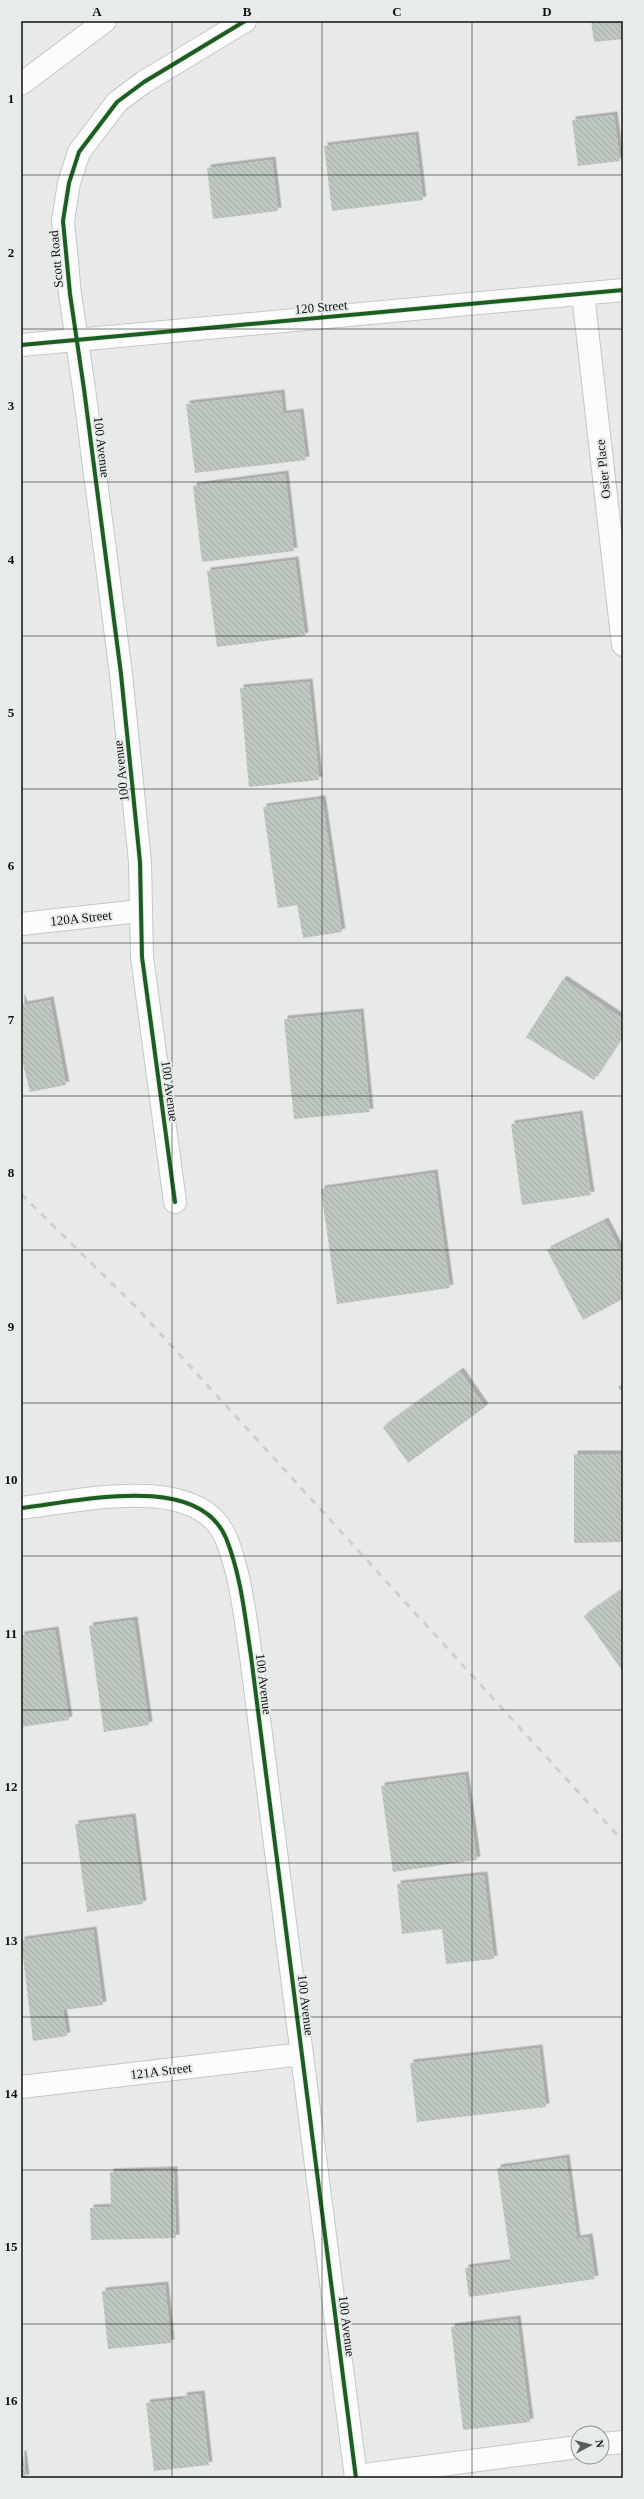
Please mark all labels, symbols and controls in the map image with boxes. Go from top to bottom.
text: A [92,4,102,19]
text: B [243,4,252,19]
text: C [392,4,402,19]
text: D [542,4,552,19]
text: 1 [8,91,14,106]
street label: Scott Road [46,229,66,288]
text: 2 [8,245,14,260]
street label: 120 Street [294,297,348,317]
text: 3 [8,398,15,413]
street label: 100 Avenue [91,416,113,479]
street label: Osier Place [592,438,614,499]
text: 4 [8,552,15,567]
text: 5 [8,705,15,720]
street label: 100 Avenue [110,739,132,802]
text: 6 [8,858,15,873]
street label: 120A Street [50,907,113,929]
text: 7 [8,1012,15,1027]
street label: 100 Avenue [158,1060,182,1123]
text: 8 [8,1165,15,1180]
text: 9 [8,1319,15,1334]
text: 10 [5,1472,18,1487]
text: 11 [5,1626,17,1641]
street label: 100 Avenue [253,1653,275,1716]
text: 12 [5,1779,18,1794]
text: 13 [5,1933,18,1948]
street label: 100 Avenue [295,1974,317,2037]
street label: 121A Street [129,2060,193,2082]
text: 14 [5,2086,18,2101]
text: 15 [5,2239,18,2254]
street label: 100 Avenue [336,2295,358,2358]
text: 16 [5,2393,18,2408]
north arrow [570,2425,610,2465]
text: N [593,2439,606,2449]

